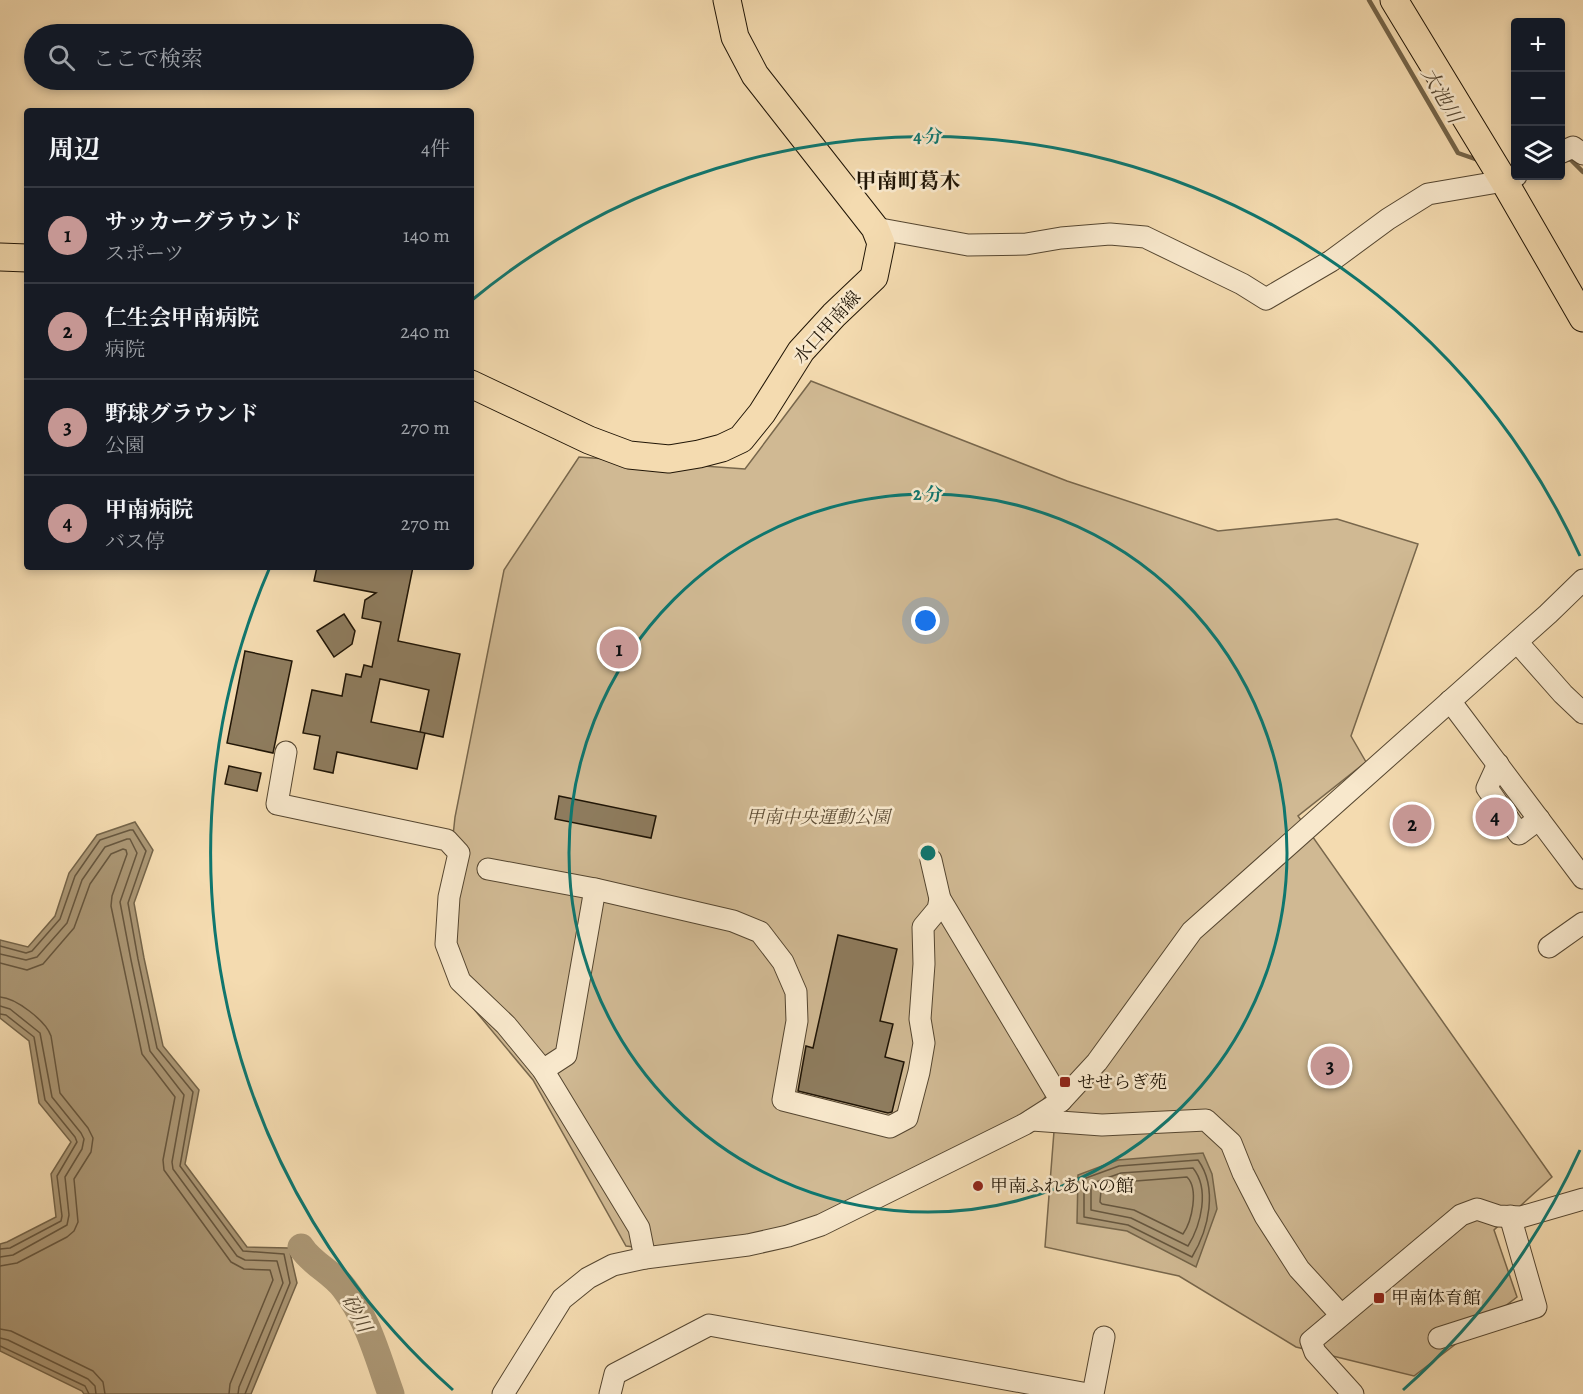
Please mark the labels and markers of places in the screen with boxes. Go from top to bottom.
pin: 1 [600,626,638,672]
pin: 4 [1476,794,1514,840]
pin: 2 [1392,802,1432,846]
centre of rings [918,843,938,863]
pin: 3 [1310,1044,1350,1088]
place label: せせらぎ苑 [1077,1070,1167,1094]
marker: せせらぎ苑 [1058,1075,1072,1089]
place label: 甲南ふれあいの館 [990,1174,1134,1198]
marker: 甲南ふれあいの館 [971,1179,985,1193]
place label: 甲南体育館 [1391,1286,1481,1310]
marker: 甲南体育館 [1372,1291,1386,1305]

